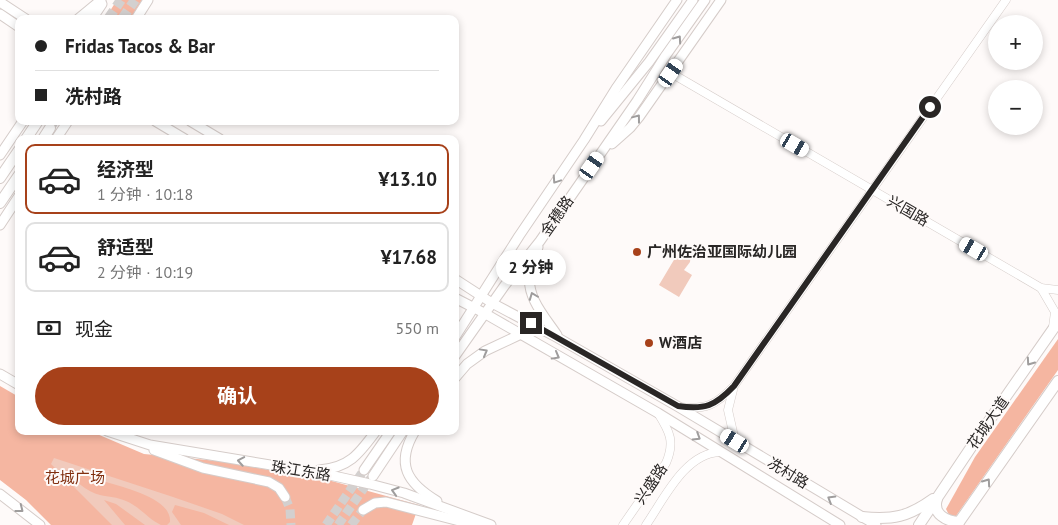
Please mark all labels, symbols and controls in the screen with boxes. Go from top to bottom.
map controls [988,15,1043,135]
button: + [988,15,1043,70]
text: Fridas Tacos & Bar [65,34,215,58]
one-way arrow [672,35,681,45]
car [656,56,685,90]
button: − [988,80,1043,135]
text: 冼村路 [65,84,122,108]
route start [919,96,941,118]
one-way arrow [632,115,640,124]
car [778,131,811,159]
car [577,149,606,183]
icon: car [37,157,82,202]
text: 经济型 [97,157,154,181]
text: ¥13.10 [378,167,437,191]
one-way arrow [553,174,562,184]
text: 1 分钟 · 10:18 [97,184,193,204]
street label: 兴国路 [884,191,932,230]
street label: 金穗路 [536,192,577,240]
icon: car [37,235,82,280]
text: 舒适型 [97,235,154,259]
car [957,235,990,263]
place label: 广州佐治亚国际幼儿园 [647,242,797,261]
text: ¥17.68 [381,245,437,269]
marker: 广州佐治亚国际幼儿园 [631,246,643,258]
callout: 2 分钟 [496,250,566,286]
text: 2 分钟 [508,257,554,277]
text: 2 分钟 · 10:19 [97,262,193,282]
one-way arrow [529,292,539,301]
route end [520,312,542,334]
icon: cash [35,314,63,342]
text: 现金 [75,317,113,341]
text: 550 m [396,318,439,338]
place label: W酒店 [659,333,702,352]
marker: W酒店 [643,337,655,349]
one-way arrow [478,349,487,359]
one-way arrow [551,349,560,359]
one-way arrow [1027,356,1036,366]
button: 确认 [35,367,439,425]
street label: 花城大道 [963,393,1013,453]
car [718,427,751,455]
one-way arrow [691,431,700,441]
street label: 冼村路 [764,453,812,492]
one-way arrow [237,456,246,467]
street label: 珠江东路 [270,456,332,485]
street label: 兴盛路 [630,460,671,508]
park label: 花城广场 [45,468,105,487]
one-way arrow [981,478,990,488]
one-way arrow [392,486,400,496]
one-way arrow [827,495,836,505]
one-way arrow [15,504,24,513]

